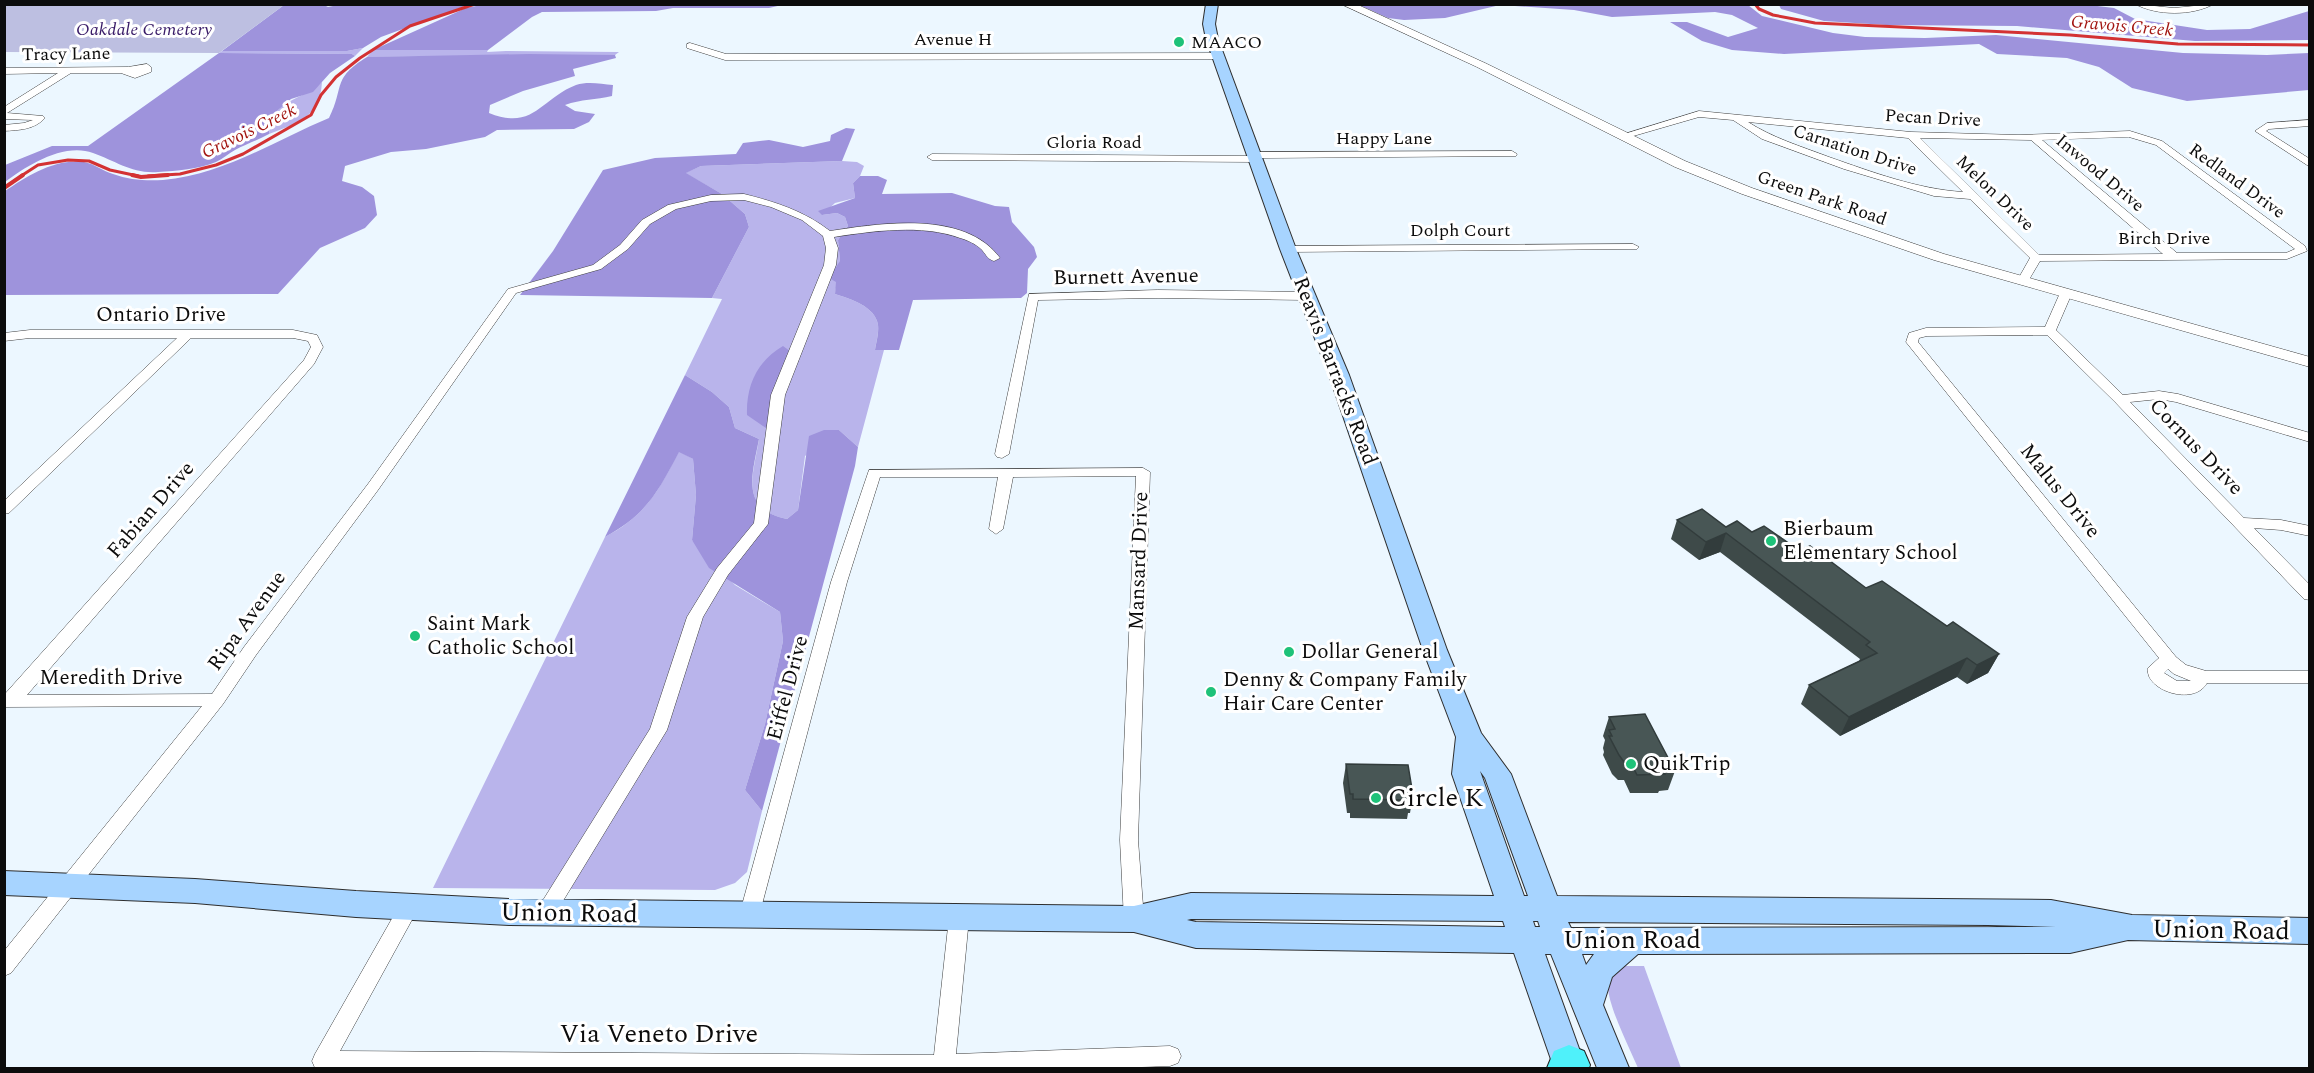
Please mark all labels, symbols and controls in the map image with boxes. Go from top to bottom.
water label: Gravois Creek [2070,8,2175,44]
park label: Oakdale Cemetery [76,16,212,43]
street label: Avenue H [914,26,992,53]
place label: MAACO [1191,29,1262,56]
marker: MAACO [1172,35,1186,49]
street label: Tracy Lane [21,40,111,68]
water label: Gravois Creek [197,96,302,166]
street label: Pecan Drive [1884,102,1982,134]
street label: Carnation Drive [1789,117,1921,183]
street label: Happy Lane [1336,125,1432,152]
street label: Inwood Drive [2050,128,2150,218]
street label: Gloria Road [1046,129,1142,156]
street label: Redland Drive [2183,137,2291,225]
street label: Melon Drive [1950,149,2040,237]
street label: Green Park Road [1754,163,1890,233]
street label: Dolph Court [1410,217,1510,244]
street label: Birch Drive [2118,225,2210,252]
street label: Burnett Avenue [1053,260,1199,294]
street label: Reavis Barracks Road [1284,272,1386,470]
street label: Ontario Drive [96,299,226,331]
street label: Cornus Drive [2141,391,2251,503]
street label: Malus Drive [2012,437,2108,545]
street label: Fabian Drive [100,454,202,566]
street label: Mansard Drive [1121,491,1157,631]
place label: Bierbaum Elementary School [1783,513,1958,569]
marker: Bierbaum Elementary School [1764,534,1778,548]
street label: Ripa Avenue [200,564,294,678]
place label: Saint Mark Catholic School [427,608,574,664]
marker: Saint Mark Catholic School [408,629,422,643]
street label: Eiffel Drive [759,632,817,744]
place label: Dollar General [1301,636,1438,668]
marker: Dollar General [1282,645,1296,659]
street label: Meredith Drive [39,662,183,694]
place label: Denny & Company Family Hair Care Center [1223,664,1468,720]
marker: Denny & Company Family Hair Care Center [1204,685,1218,699]
place label: QuikTrip [1643,748,1730,780]
marker: QuikTrip [1624,757,1638,771]
place label: Circle K [1388,778,1484,818]
marker: Circle K [1369,791,1383,805]
street label: Union Road [500,892,638,934]
street label: Union Road [2152,909,2290,951]
street label: Union Road [1563,920,1701,960]
street label: Via Veneto Drive [560,1014,758,1054]

